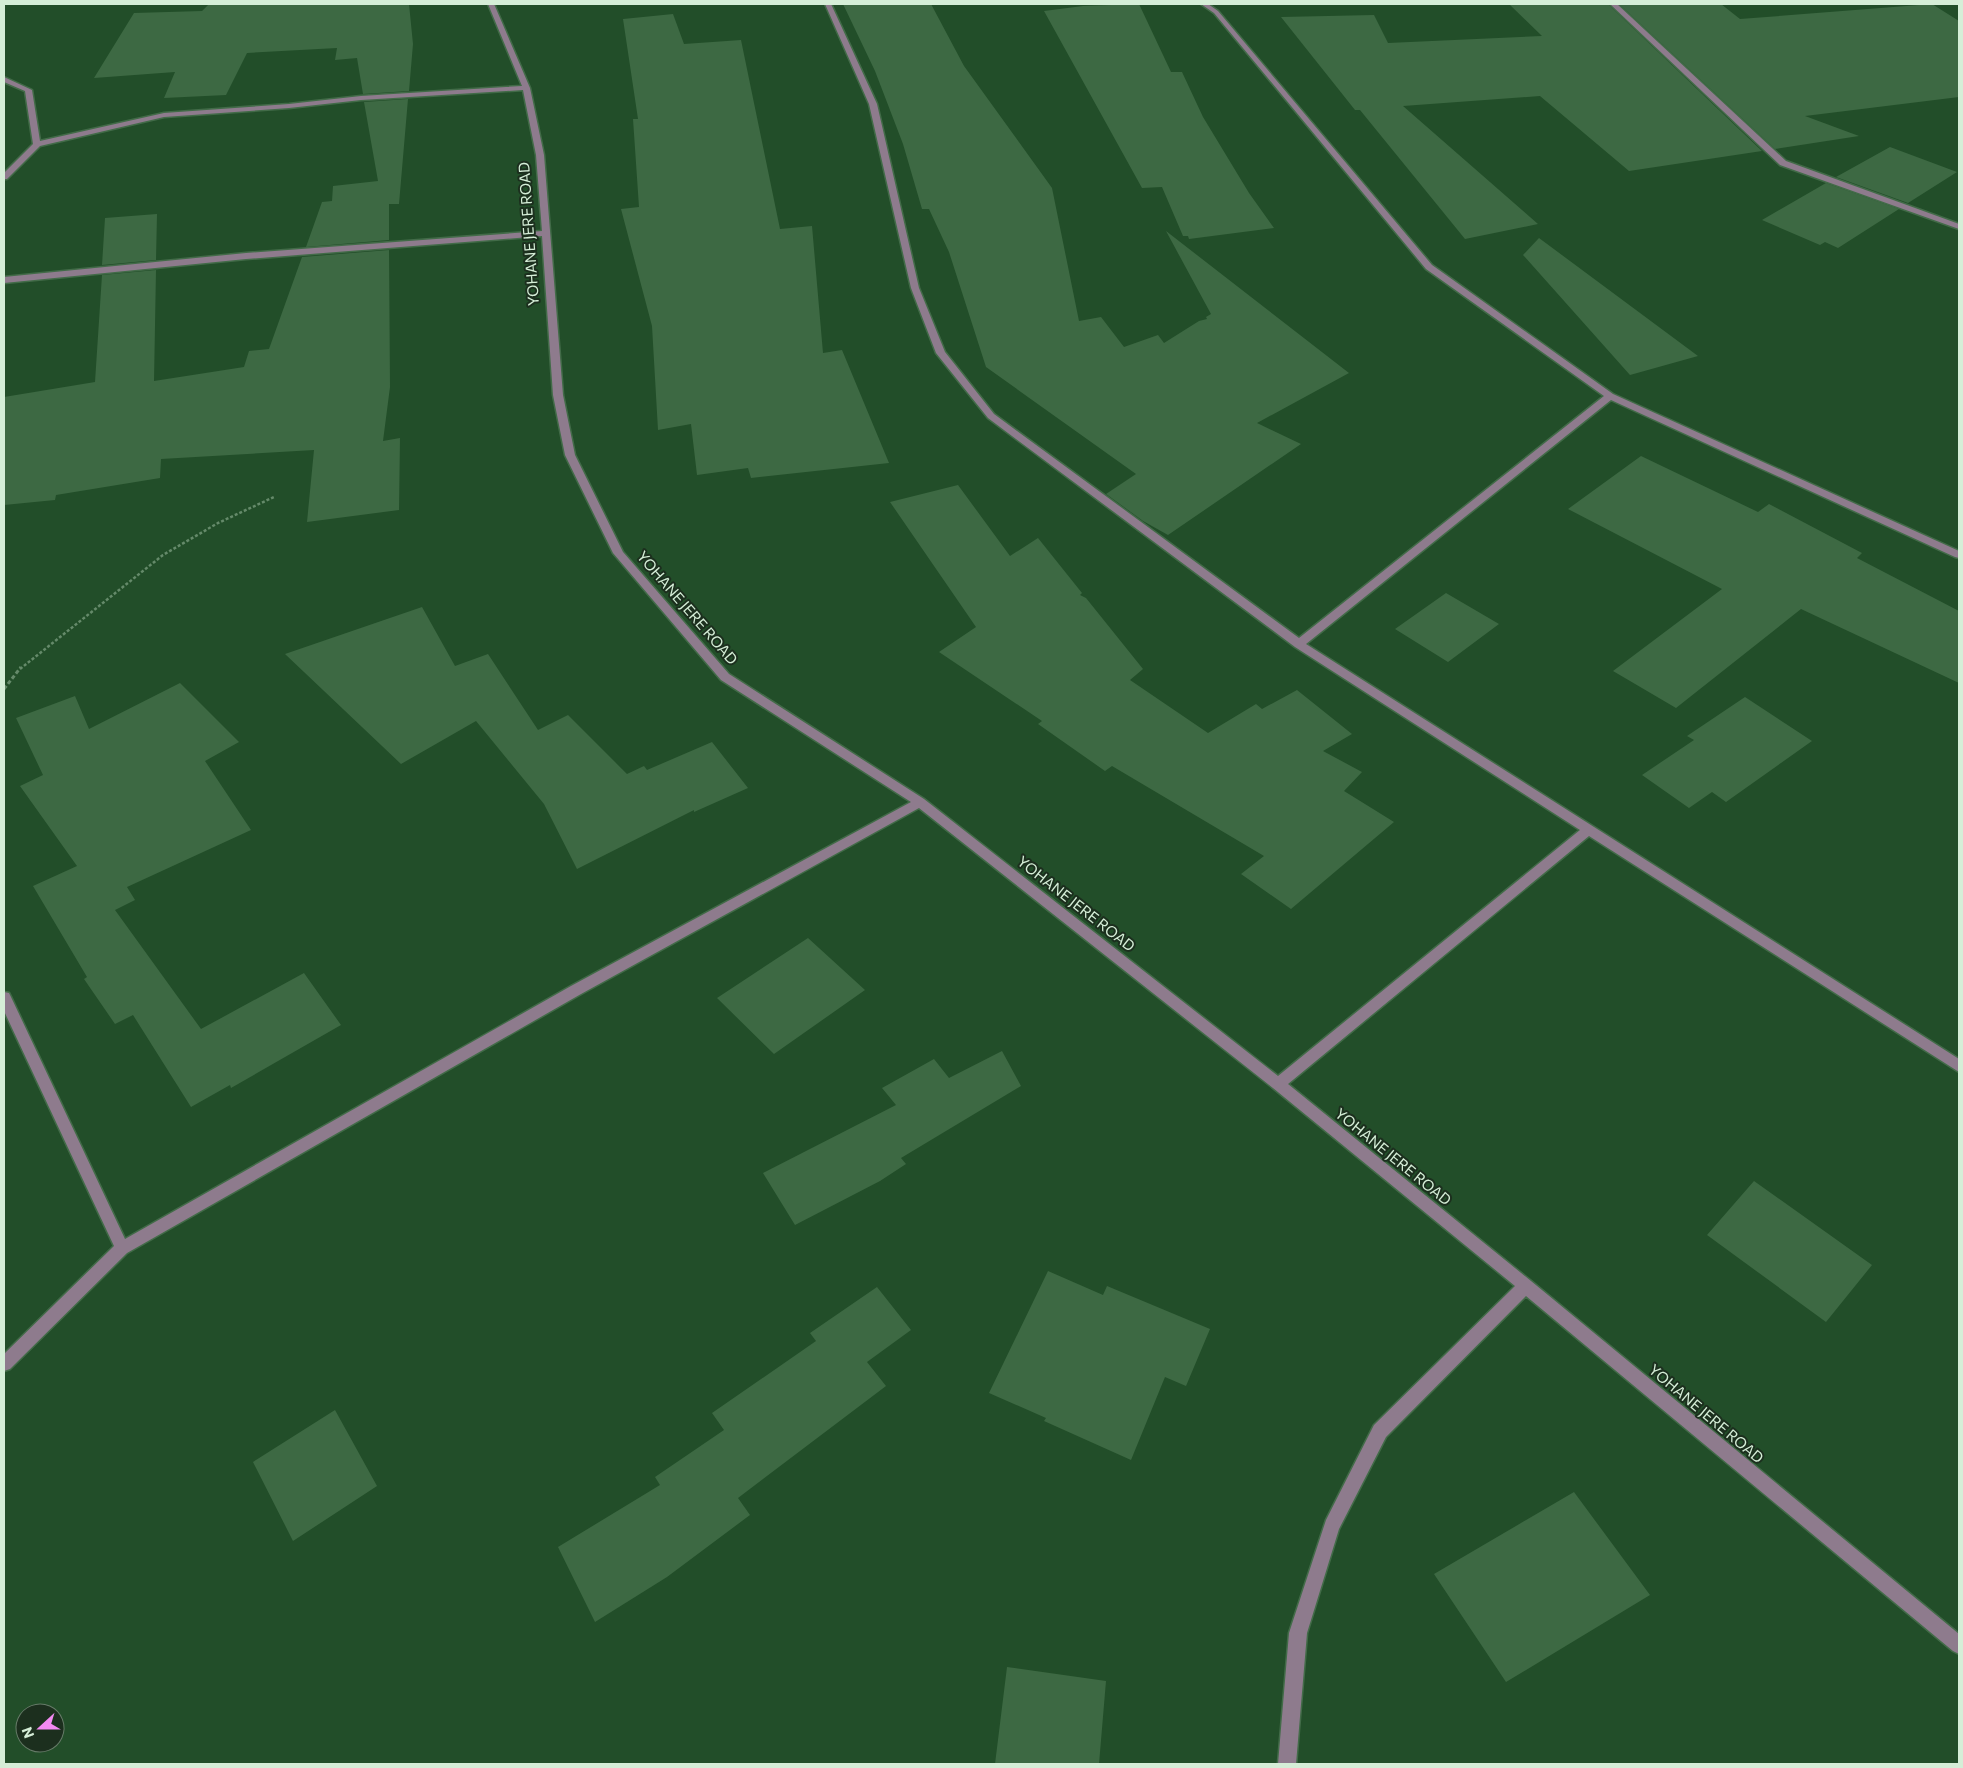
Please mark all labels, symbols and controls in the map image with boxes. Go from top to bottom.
street label: YOHANE JERE ROAD [514,161,542,307]
street label: YOHANE JERE ROAD [634,547,742,668]
street label: YOHANE JERE ROAD [1014,852,1139,955]
street label: YOHANE JERE ROAD [1332,1104,1455,1209]
street label: YOHANE JERE ROAD [1646,1360,1768,1466]
north arrow [15,1703,65,1753]
text: N [18,1725,37,1741]

